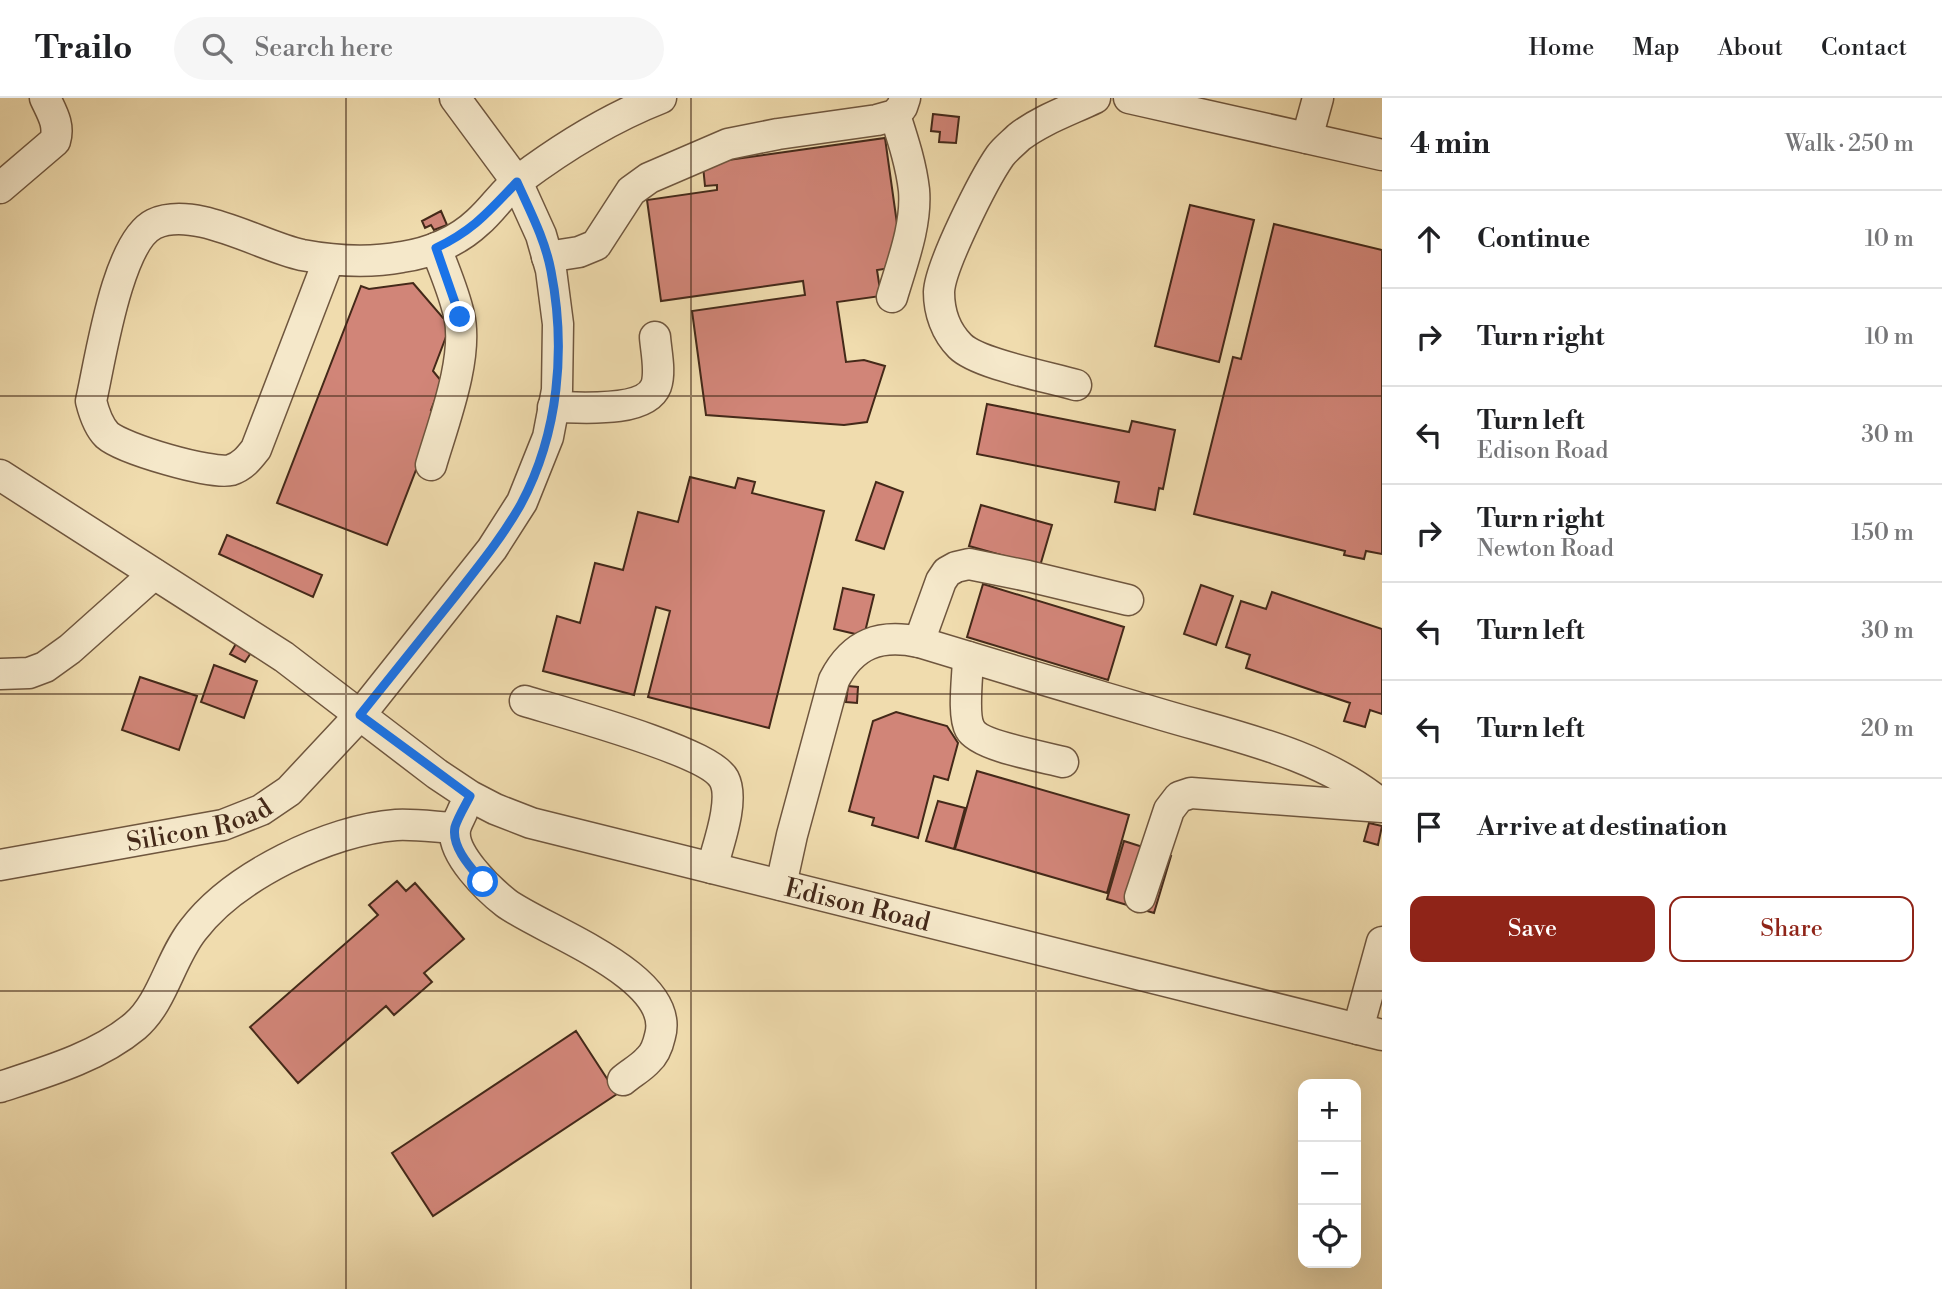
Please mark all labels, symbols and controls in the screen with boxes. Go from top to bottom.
search box [174,17,664,80]
text: Trailo [35,28,132,69]
icon: search [198,29,236,67]
text: Search here [254,32,393,64]
text: Home [1529,33,1594,63]
text: Map [1632,33,1680,63]
text: About [1718,33,1783,63]
text: Contact [1821,33,1907,63]
text: 4 min [1410,125,1490,163]
text: Walk · 250 m [1785,130,1914,158]
icon: ahead [1410,220,1448,258]
text: Continue [1477,223,1590,255]
text: 10 m [1865,225,1914,253]
route end [444,301,475,332]
icon: right [1410,318,1448,356]
text: Turn right [1477,321,1605,353]
text: 10 m [1865,323,1914,351]
text: Turn left [1477,405,1585,437]
icon: left [1410,416,1448,454]
text: 30 m [1861,421,1914,449]
text: Edison Road [1477,437,1608,465]
text: Turn right [1477,503,1605,535]
icon: right [1410,514,1448,552]
text: 150 m [1851,519,1914,547]
text: Newton Road [1477,535,1614,563]
icon: left [1410,612,1448,650]
text: Turn left [1477,615,1585,647]
text: 30 m [1861,617,1914,645]
icon: left [1410,710,1448,748]
text: Turn left [1477,713,1585,745]
text: 20 m [1861,715,1914,743]
street label: Silicon Road [124,792,279,859]
icon: arrive [1410,808,1448,846]
text: Arrive at destination [1477,811,1727,843]
route start [467,866,498,897]
street label: Edison Road [781,872,934,939]
button: Save [1410,896,1655,962]
button: Share [1669,896,1914,962]
map controls [1298,1079,1361,1268]
button: + [1298,1079,1361,1142]
button: − [1298,1142,1361,1205]
button: locate [1298,1205,1361,1268]

